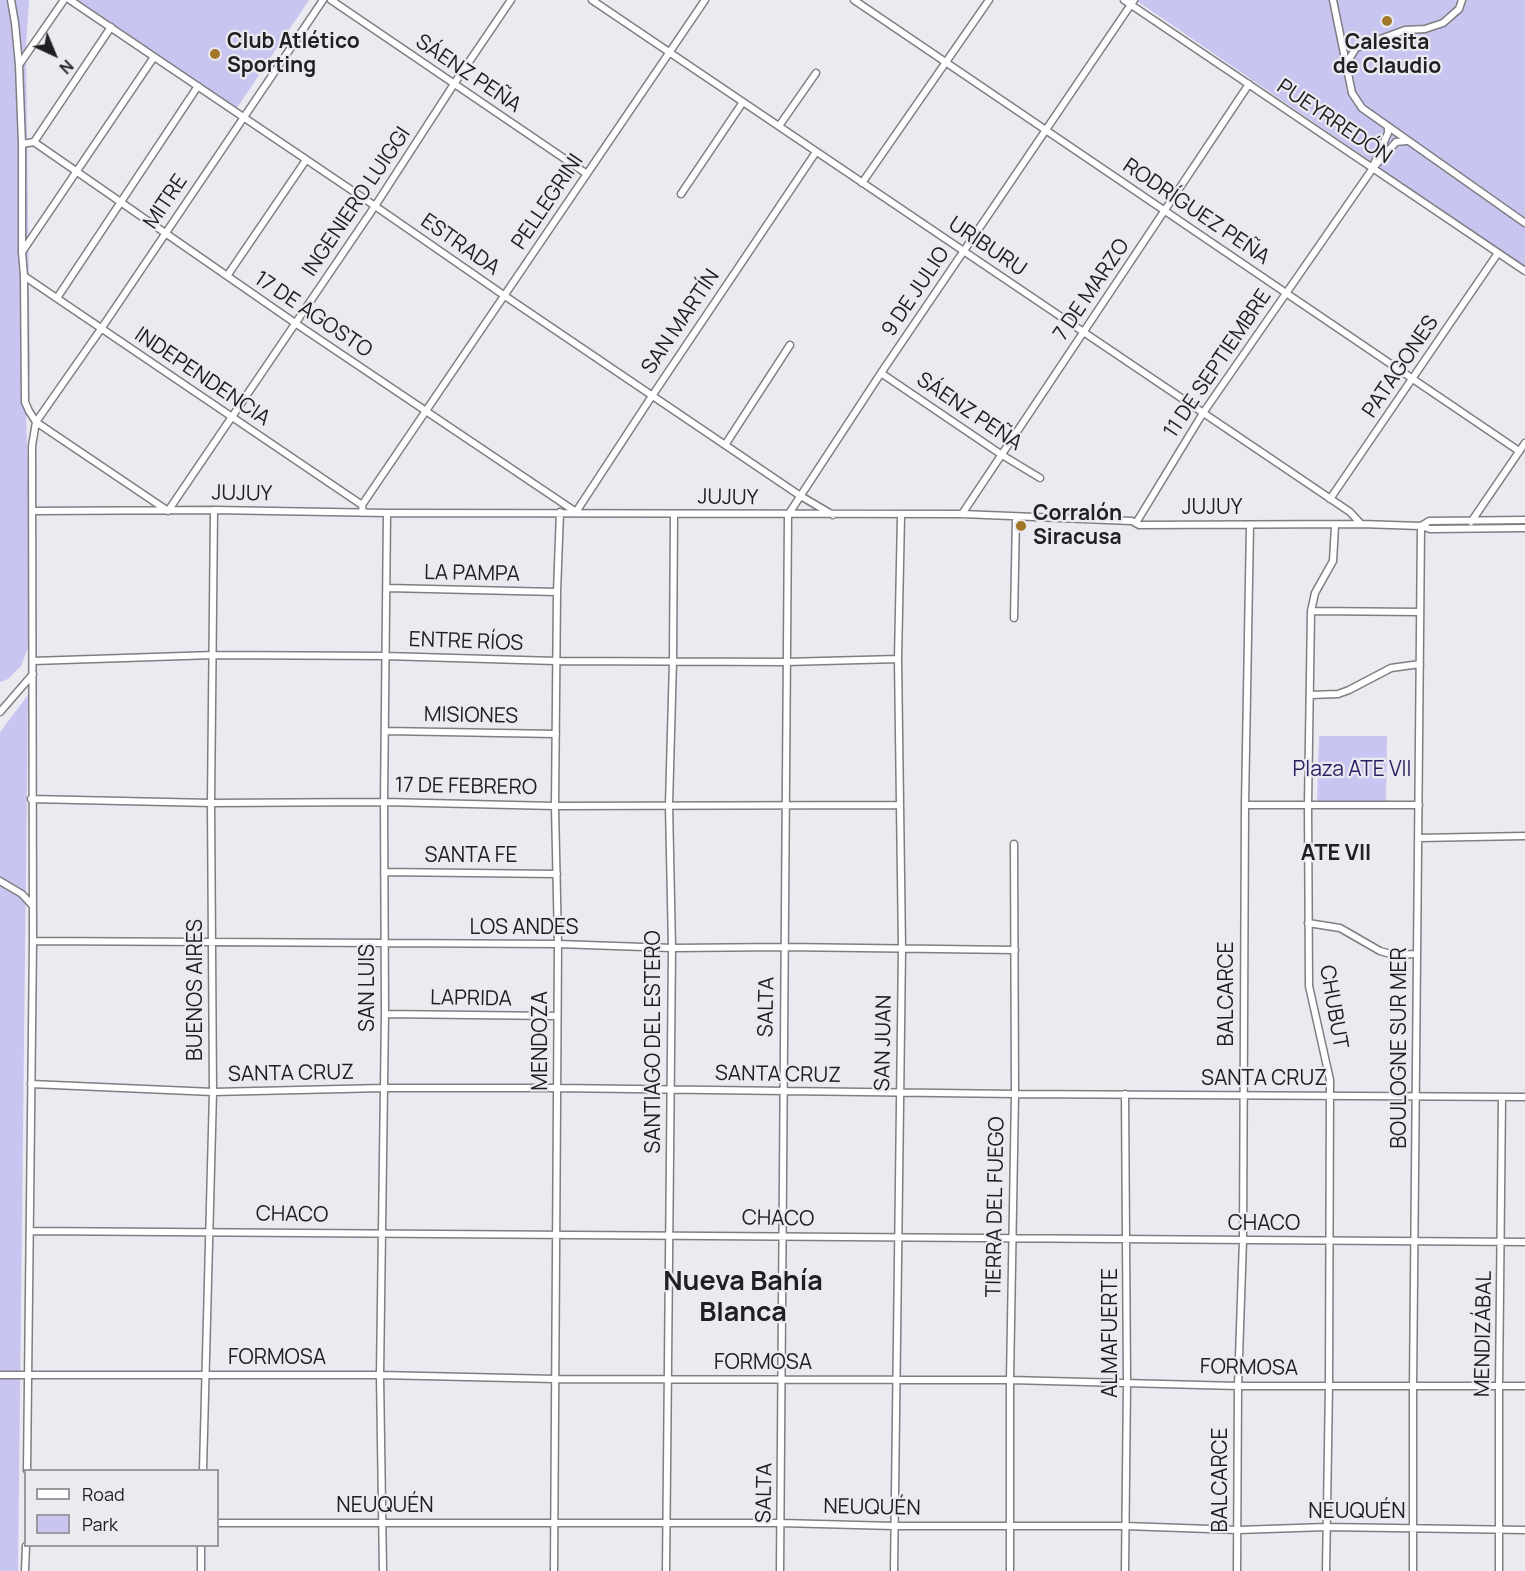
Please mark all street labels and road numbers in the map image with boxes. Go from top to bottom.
street label: SÁENZ PEÑA [410,29,526,119]
street label: PUEYRREDÓN [1272,74,1396,170]
street label: INGENIERO LUIGGI [298,122,416,282]
street label: PELLEGRINI [507,149,589,255]
street label: RODRÍGUEZ PEÑA [1118,154,1274,270]
street label: MITRE [139,170,193,234]
street label: ESTRADA [416,209,504,281]
street label: URIBURU [943,212,1031,282]
street label: 7 DE MARZO [1049,234,1135,346]
street label: 9 DE JULIO [877,242,955,342]
street label: SAN MARTÍN [637,265,725,379]
street label: 17 DE AGOSTO [249,266,377,364]
street label: 11 DE SEPTIEMBRE [1159,285,1277,443]
street label: PATAGONES [1358,311,1444,423]
street label: INDEPENDENCIA [129,322,275,432]
street label: SÁENZ PEÑA [911,367,1027,457]
street label: JUJUY [211,481,273,507]
street label: JUJUY [697,485,759,511]
street label: JUJUY [1182,495,1242,521]
street label: LA PAMPA [424,561,520,587]
street label: ENTRE RÍOS [408,627,524,657]
street label: MISIONES [424,703,518,729]
street label: 17 DE FEBRERO [395,773,537,801]
street label: SANTA FE [425,843,517,869]
street label: LOS ANDES [470,915,578,941]
street label: BUENOS AIRES [183,919,209,1061]
street label: SANTIAGO DEL ESTERO [641,930,667,1154]
street label: BALCARCE [1214,942,1240,1046]
street label: SAN LUIS [355,944,381,1032]
street label: BOULOGNE SUR MER [1387,947,1413,1149]
street label: CHUBUT [1313,963,1353,1051]
street label: SALTA [754,977,780,1037]
street label: LAPRIDA [430,986,512,1012]
street label: MENDOZA [528,991,554,1091]
street label: SAN JUAN [871,995,897,1091]
street label: SANTA CRUZ [228,1060,354,1088]
street label: SANTA CRUZ [715,1061,841,1089]
street label: SANTA CRUZ [1201,1066,1327,1092]
street label: TIERRA DEL FUEGO [982,1116,1010,1298]
street label: CHACO [256,1202,328,1228]
street label: CHACO [742,1206,814,1232]
street label: CHACO [1228,1211,1300,1237]
street label: ALMAFUERTE [1098,1268,1124,1398]
street label: MENDIZÁBAL [1470,1271,1498,1397]
street label: FORMOSA [228,1345,326,1371]
street label: FORMOSA [714,1350,812,1376]
street label: FORMOSA [1200,1355,1298,1381]
street label: BALCARCE [1208,1428,1234,1532]
street label: SALTA [752,1463,778,1523]
street label: NEUQUÉN [336,1493,434,1519]
street label: NEUQUÉN [823,1495,921,1521]
street label: NEUQUÉN [1308,1499,1406,1525]

